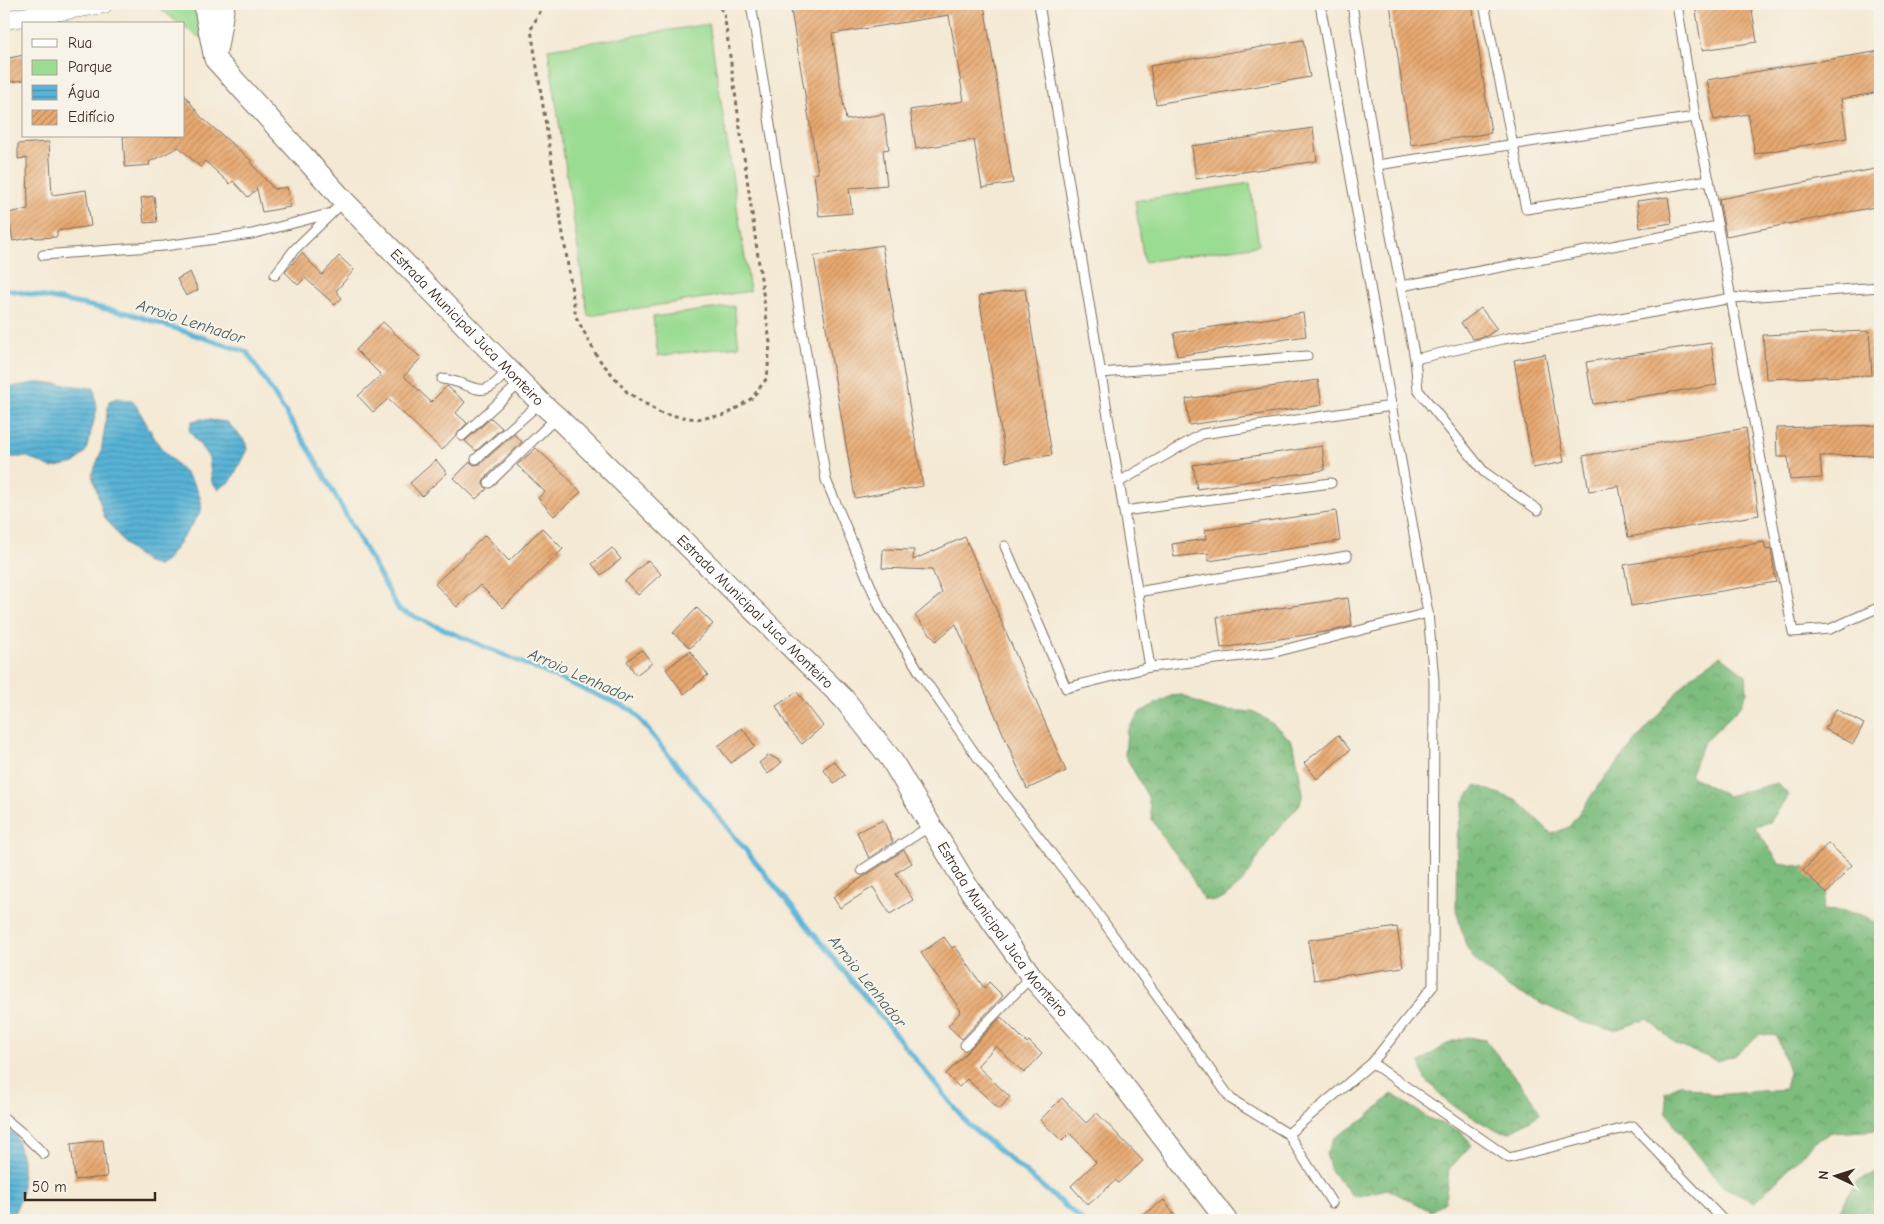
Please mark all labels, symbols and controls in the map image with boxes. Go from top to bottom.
legend [22,22,185,138]
text: Rua [68,34,92,52]
text: Parque [68,58,113,76]
text: Água [68,83,100,102]
text: Edifício [68,108,115,126]
street label: Estrada Municipal Juca Monteiro [387,245,548,409]
water label: Arroio Lenhador [134,296,248,348]
street label: Estrada Municipal Juca Monteiro [673,531,837,692]
water label: Arroio Lenhador [525,644,636,707]
street label: Estrada Municipal Juca Monteiro [934,839,1072,1021]
water label: Arroio Lenhador [824,932,910,1031]
north arrow [1812,1152,1862,1202]
scale bar [25,1169,155,1201]
text: N [1815,1170,1832,1180]
text: 50 m [32,1178,67,1196]

